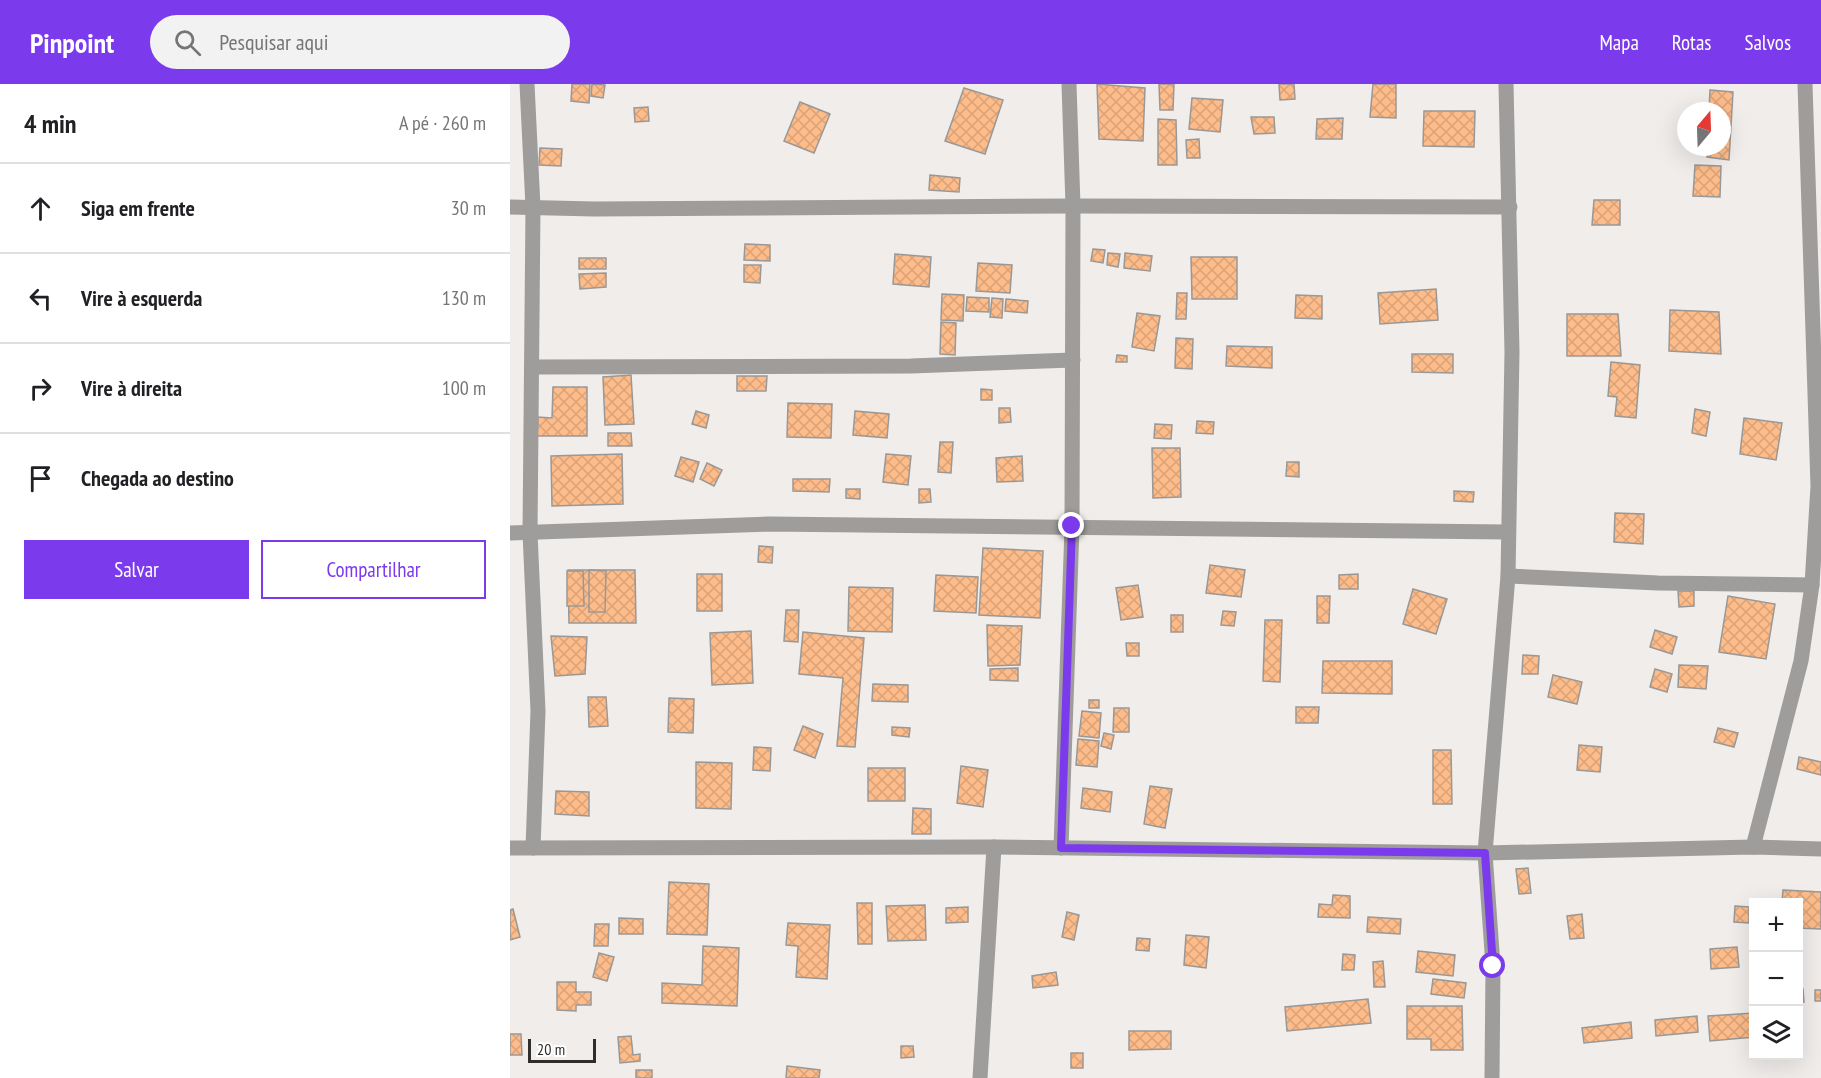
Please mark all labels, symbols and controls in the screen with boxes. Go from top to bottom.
search box [150,15,570,69]
text: Pinpoint [30,24,114,61]
icon: search [171,26,204,59]
text: Pesquisar aqui [219,28,328,56]
text: Mapa [1599,29,1639,56]
text: Rotas [1672,29,1711,56]
text: Salvos [1744,29,1791,56]
north arrow [1677,102,1731,156]
text: 4 min [24,107,77,140]
text: A pé · 260 m [399,110,486,136]
icon: ahead [24,192,57,225]
text: Siga em frente [81,194,195,222]
text: 30 m [451,195,486,221]
icon: left [24,282,57,315]
text: Vire à esquerda [81,284,202,312]
text: 130 m [442,285,486,311]
icon: right [24,372,57,405]
text: Vire à direita [81,374,182,402]
text: 100 m [442,375,486,401]
icon: arrive [24,462,57,495]
text: Chegada ao destino [81,464,234,492]
route end [1058,512,1084,538]
button: Salvar [24,540,249,599]
button: Compartilhar [261,540,486,599]
map controls [1749,898,1803,1060]
button: + [1749,898,1803,952]
route start [1479,952,1505,978]
button: − [1749,952,1803,1006]
button: layers [1749,1006,1803,1060]
scale bar [528,1036,596,1064]
text: 20 m [537,1039,565,1059]

